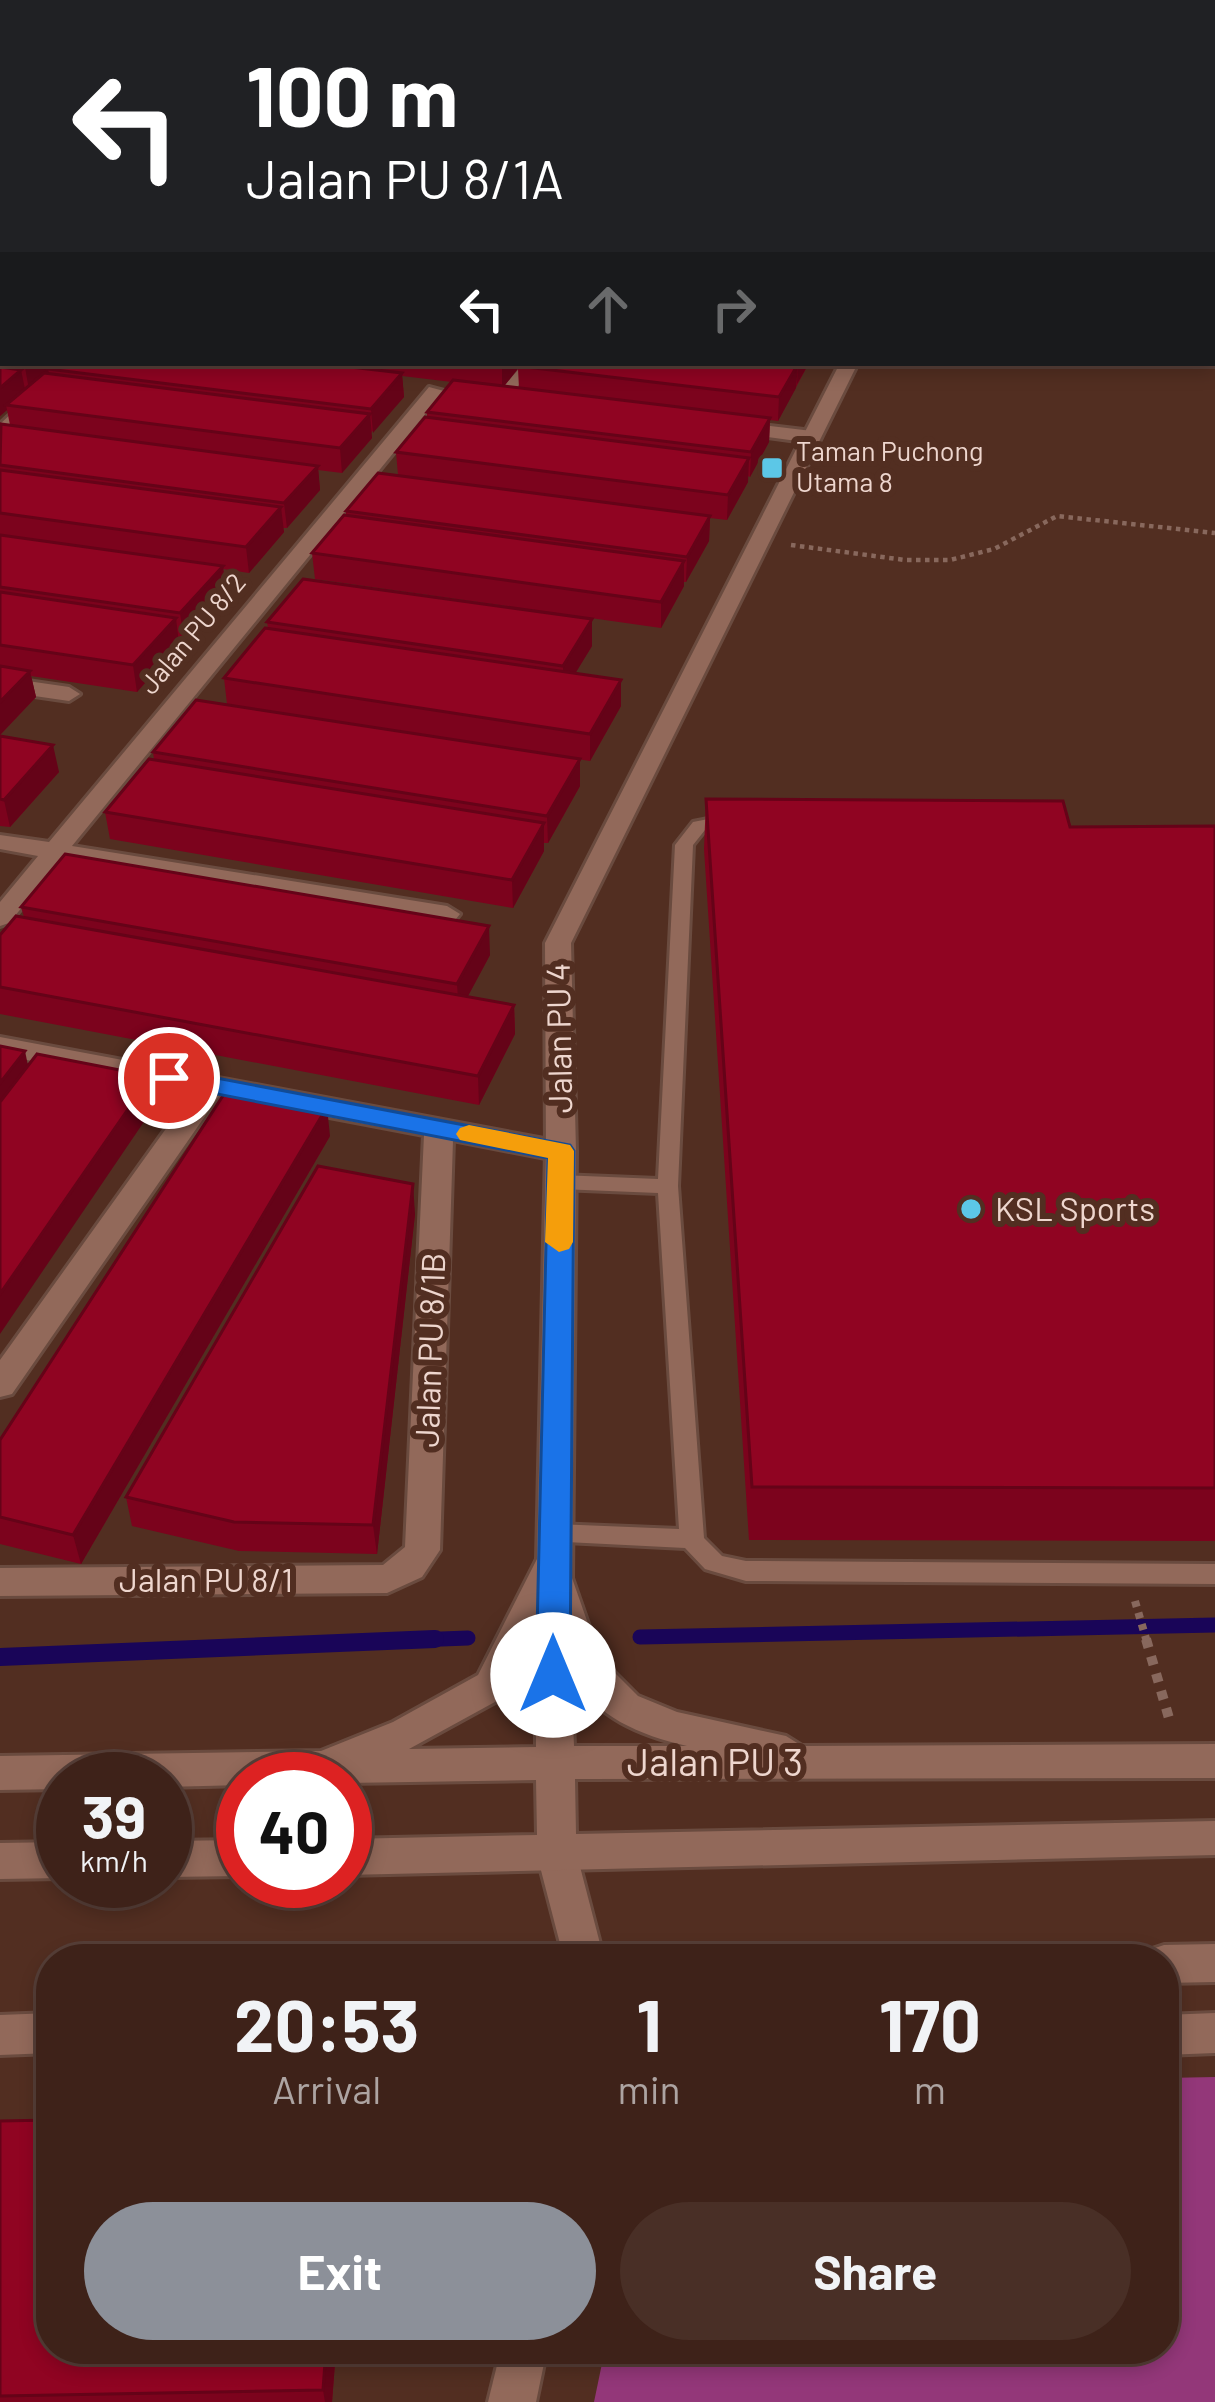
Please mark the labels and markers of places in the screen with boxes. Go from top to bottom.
place label: Taman Puchong Utama 8 [796,434,983,497]
marker: Taman Puchong Utama 8 [759,455,785,481]
pin [118,1027,220,1129]
place label: KSL Sports [995,1188,1155,1228]
marker: KSL Sports [958,1196,984,1222]

